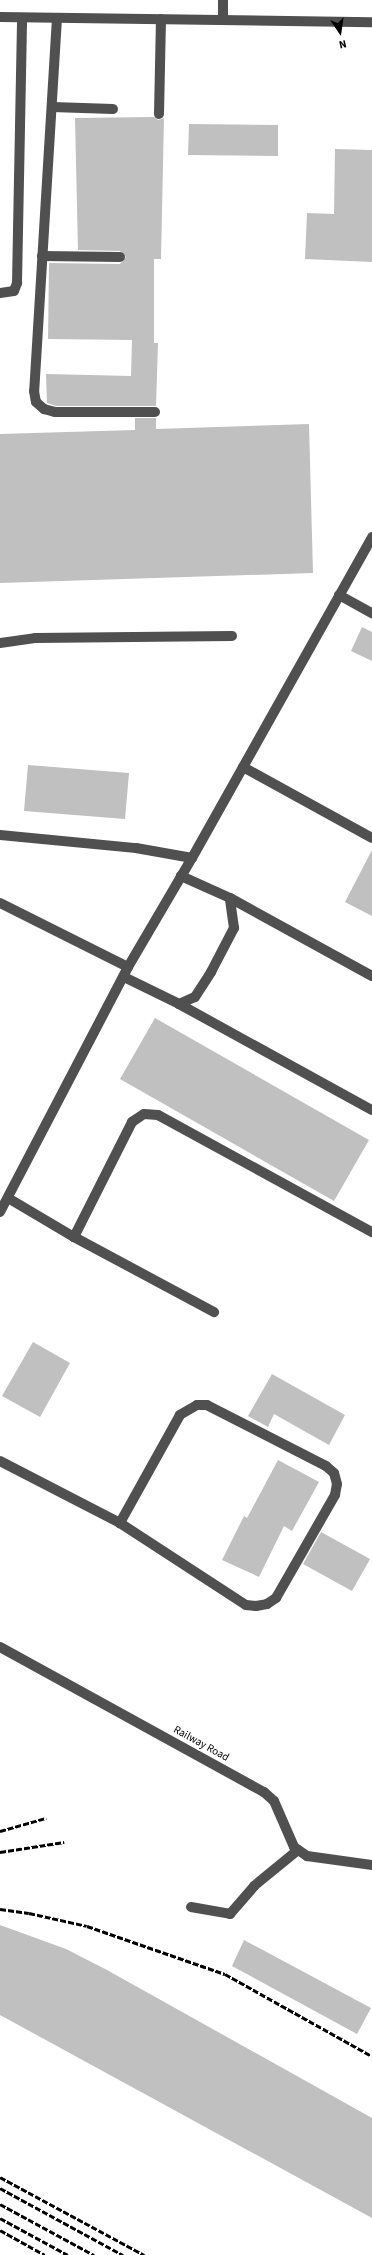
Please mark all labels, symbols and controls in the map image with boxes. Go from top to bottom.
north arrow [320,12,360,52]
text: N [338,36,348,52]
street label: Railway Road [171,1723,231,1765]

